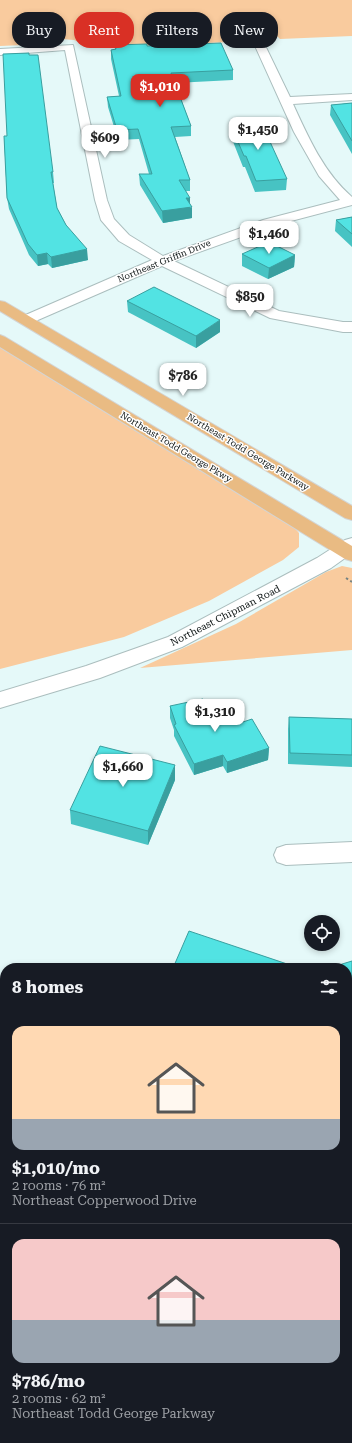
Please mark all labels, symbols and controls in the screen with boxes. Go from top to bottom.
chip: Buy [12,12,66,48]
chip: Rent [74,12,134,48]
chip: Filters [142,12,212,48]
chip: New [220,12,278,48]
pin: $1,010 [127,74,193,108]
text: $1,010 [140,79,180,94]
pin: $1,450 [225,117,291,151]
text: $1,450 [238,122,278,137]
pin: $609 [81,125,129,159]
text: $609 [90,130,120,145]
pin: $1,460 [236,221,302,255]
text: $1,460 [249,226,289,241]
street label: Northeast Griffin Drive [116,238,212,284]
pin: $850 [226,284,274,318]
text: $850 [235,289,265,304]
pin: $786 [159,363,207,397]
text: $786 [168,368,198,383]
street label: Northeast Todd George Pkwy [119,410,234,485]
street label: Northeast Todd George Parkway [185,412,311,493]
street label: Northeast Chipman Road [168,583,283,648]
pin: $1,310 [182,699,248,733]
text: $1,310 [195,704,235,719]
pin: $1,660 [90,754,156,788]
text: $1,660 [103,759,143,774]
map controls [304,915,340,951]
button: locate [304,915,340,951]
icon: filters [318,976,340,998]
text: 8 homes [12,977,83,997]
icon: home [140,1052,212,1124]
text: $1,010/mo [12,1158,100,1178]
text: 2 rooms · 76 m² [12,1178,106,1193]
text: Northeast Copperwood Drive [12,1193,197,1208]
icon: home [140,1265,212,1337]
text: $786/mo [12,1371,85,1391]
text: 2 rooms · 62 m² [12,1391,106,1406]
text: Northeast Todd George Parkway [12,1406,215,1421]

